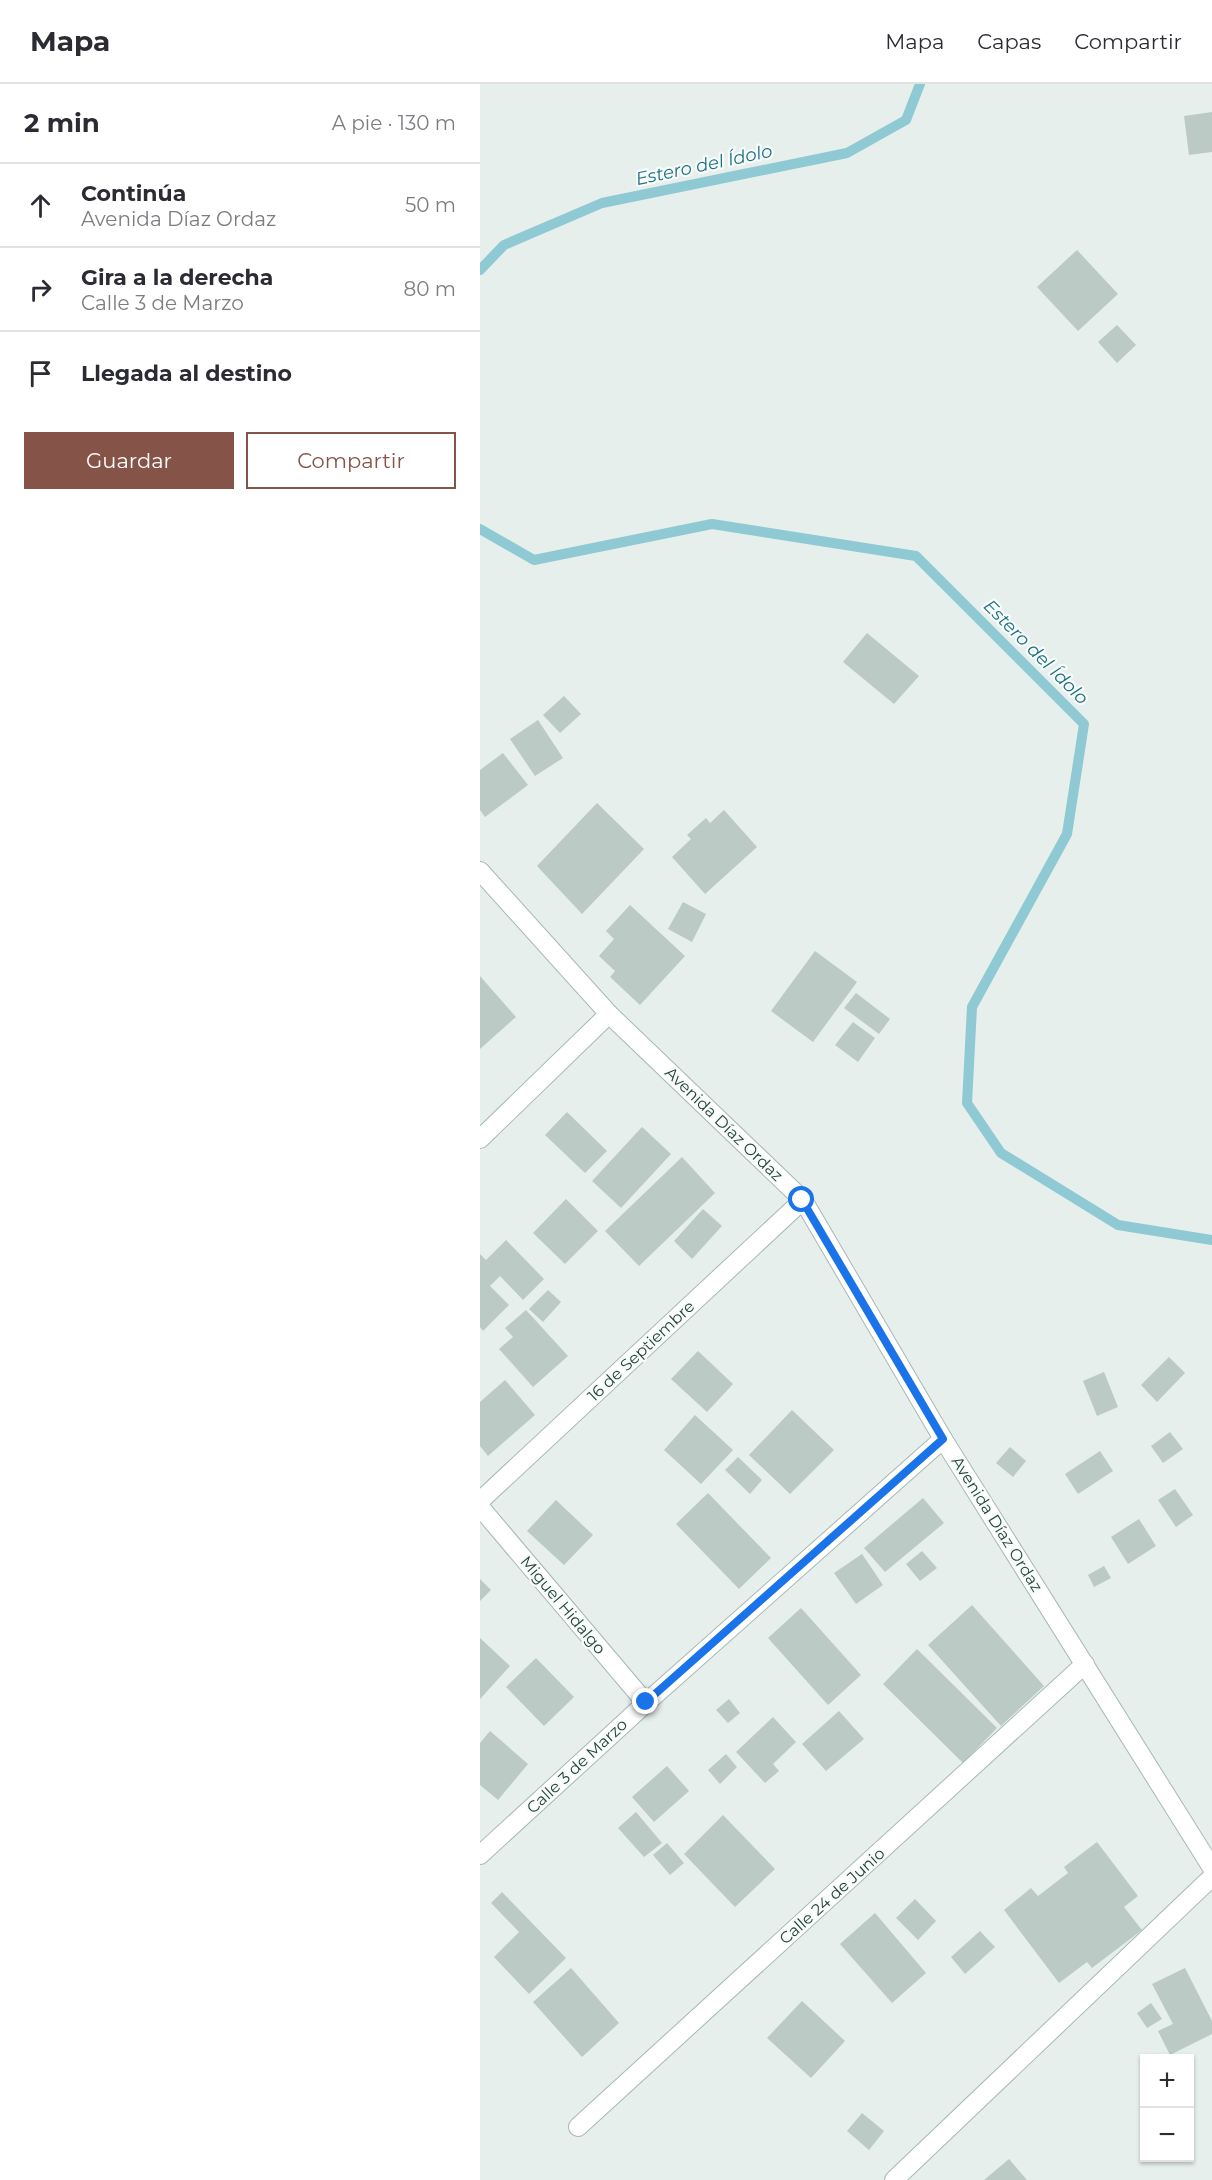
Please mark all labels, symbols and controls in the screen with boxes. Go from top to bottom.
text: Mapa [30,24,110,58]
text: Mapa [885,29,944,54]
text: Capas [977,29,1041,54]
text: Compartir [1074,29,1182,54]
text: 2 min [24,107,100,139]
text: A pie · 130 m [332,111,456,135]
water label: Estero del Ídolo [634,140,774,190]
text: Continúa [81,180,186,207]
icon: ahead [24,189,57,222]
text: 50 m [405,193,456,217]
text: Avenida Díaz Ordaz [81,207,276,231]
text: Gira a la derecha [81,264,273,291]
icon: right [24,273,57,306]
text: 80 m [404,277,456,301]
text: Calle 3 de Marzo [81,291,244,315]
icon: arrive [24,357,57,390]
text: Llegada al destino [81,360,292,387]
button: Guardar [24,432,234,489]
button: Compartir [246,432,456,489]
water label: Estero del Ídolo [979,595,1093,709]
street label: Avenida Díaz Ordaz [661,1063,787,1185]
route start [788,1186,814,1212]
street label: 16 de Septiembre [584,1297,698,1405]
street label: Avenida Díaz Ordaz [948,1453,1046,1595]
street label: Miguel Hidalgo [516,1552,610,1658]
route end [632,1688,658,1714]
street label: Calle 3 de Marzo [523,1715,631,1817]
street label: Calle 24 de Junio [775,1844,889,1948]
map controls [1140,2054,1194,2162]
button: + [1140,2054,1194,2108]
button: − [1140,2108,1194,2162]

